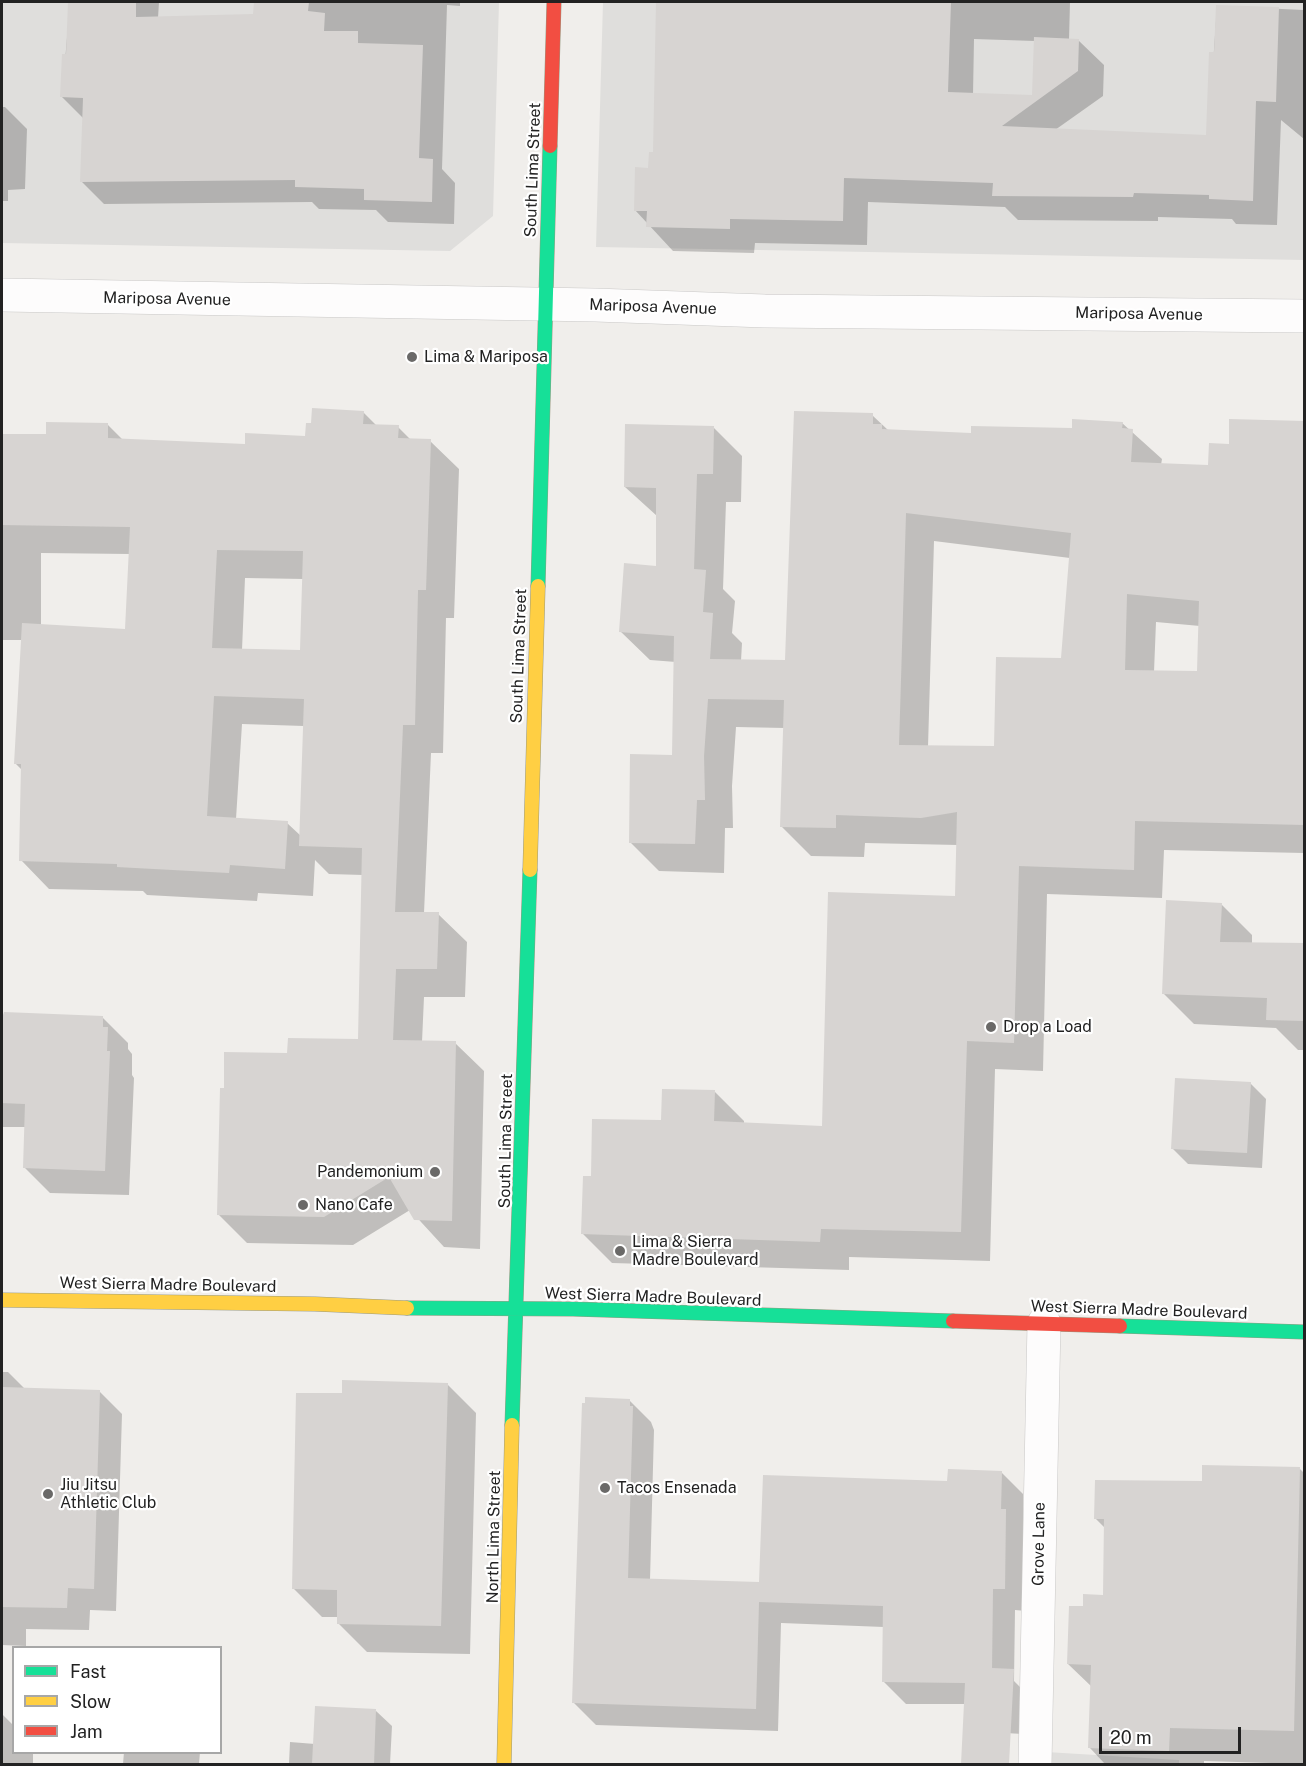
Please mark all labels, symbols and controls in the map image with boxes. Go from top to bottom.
street label: South Lima Street [521,102,545,238]
street label: Mariposa Avenue [103,288,231,310]
street label: Mariposa Avenue [589,295,717,319]
street label: Mariposa Avenue [1075,303,1203,325]
place label: Lima & Mariposa [424,347,548,367]
marker: Lima & Mariposa [405,350,419,364]
street label: South Lima Street [507,588,531,724]
place label: Drop a Load [1003,1017,1092,1037]
marker: Drop a Load [984,1020,998,1034]
street label: South Lima Street [495,1073,517,1209]
place label: Pandemonium [317,1162,423,1182]
marker: Pandemonium [428,1165,442,1179]
place label: Nano Cafe [315,1195,393,1215]
marker: Nano Cafe [296,1198,310,1212]
place label: Lima & Sierra Madre Boulevard [632,1232,759,1270]
marker: Lima & Sierra Madre Boulevard [613,1244,627,1258]
street label: West Sierra Madre Boulevard [59,1274,277,1296]
street label: West Sierra Madre Boulevard [544,1284,762,1310]
street label: West Sierra Madre Boulevard [1030,1297,1248,1323]
street label: North Lima Street [483,1470,505,1604]
place label: Jiu Jitsu Athletic Club [60,1475,156,1513]
place label: Tacos Ensenada [617,1478,736,1498]
marker: Tacos Ensenada [598,1481,612,1495]
marker: Jiu Jitsu Athletic Club [41,1487,55,1501]
street label: Grove Lane [1029,1502,1049,1586]
legend [12,1646,222,1754]
text: Fast [70,1661,106,1682]
text: Slow [70,1691,111,1712]
scale bar [1102,1715,1244,1753]
text: Jam [70,1721,103,1742]
text: 20 m [1110,1727,1152,1748]

